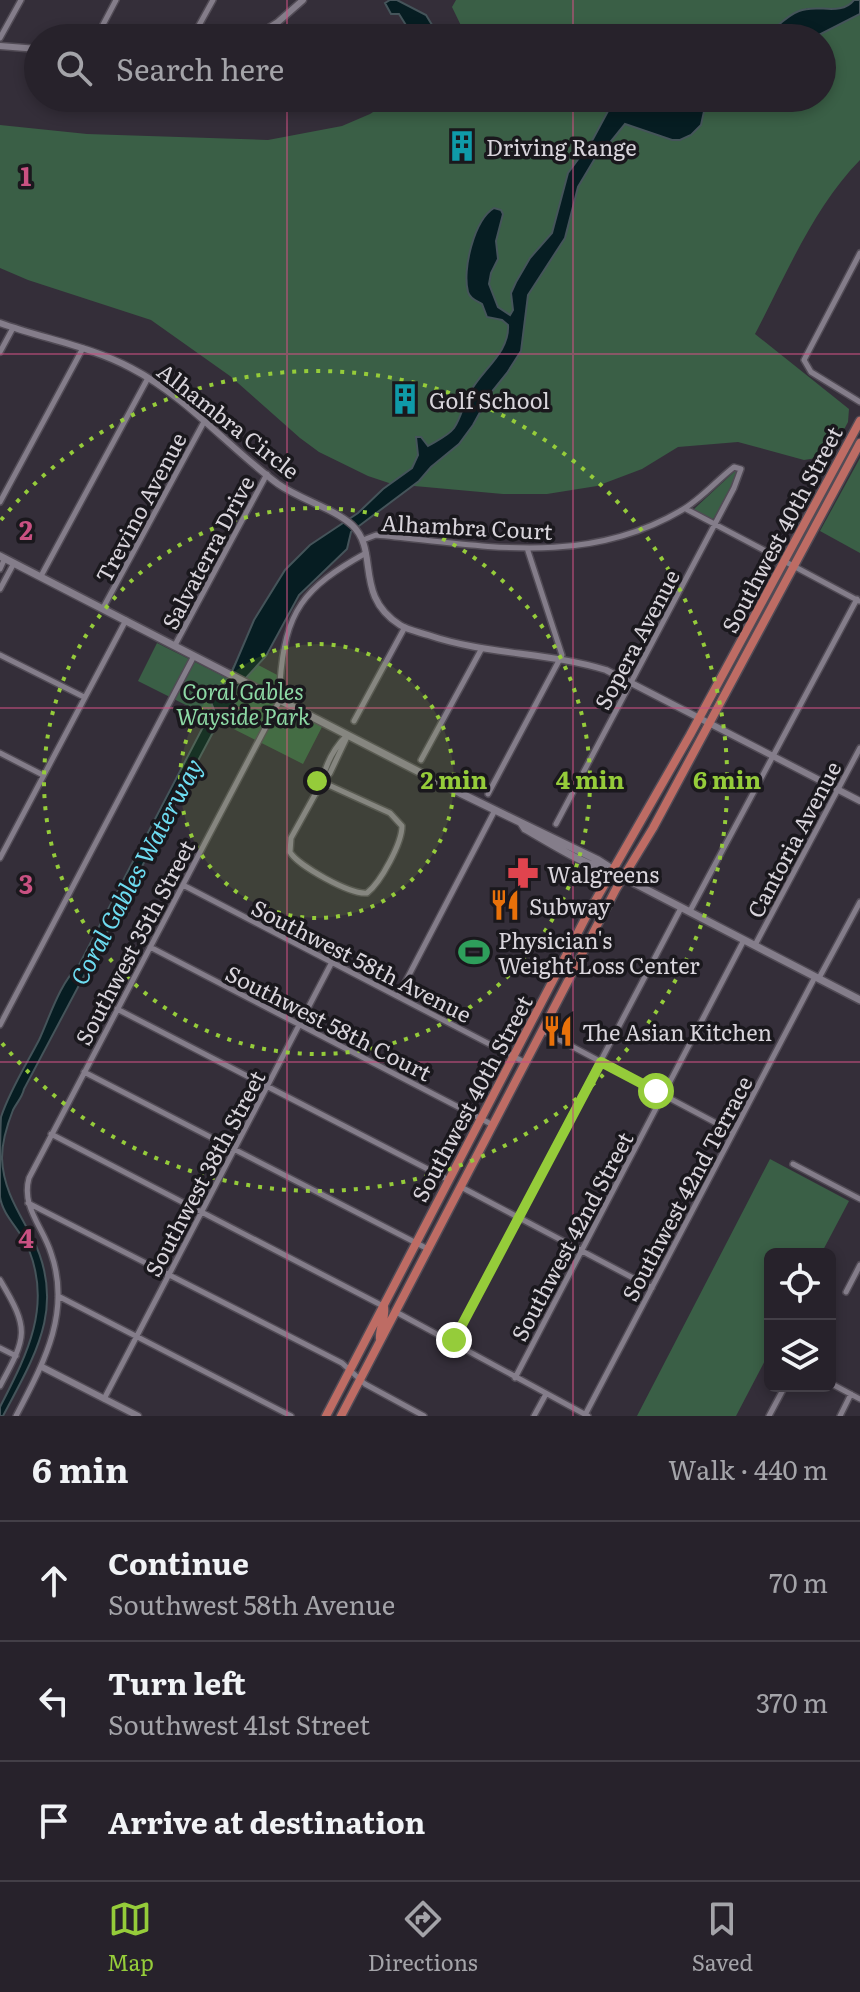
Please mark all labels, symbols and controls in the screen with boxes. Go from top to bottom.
search box [24,24,836,112]
icon: search [52,46,96,90]
text: Search here [116,46,284,90]
building icon: Driving Range [445,129,479,163]
place label: Driving Range [486,130,637,163]
text: 1 [21,155,32,194]
street label: Alhambra Circle [151,354,307,486]
building icon: Golf School [388,382,422,416]
place label: Golf School [429,383,550,416]
street label: Southwest 40th Street [712,420,850,638]
street label: Trevino Avenue [86,426,194,588]
street label: Salvaterra Drive [152,469,262,635]
street label: Alhambra Court [380,505,554,547]
text: 2 [19,509,33,548]
street label: Sopera Avenue [585,563,687,715]
park label: Coral Gables Wayside Park [176,674,310,732]
water label: Coral Gables Waterway [60,751,210,991]
street label: Cantoria Avenue [738,755,848,923]
text: 2 min [420,761,488,796]
text: 4 min [556,761,625,796]
text: 6 min [693,761,761,796]
centre of rings [303,767,331,795]
street label: Southwest 35th Street [66,833,202,1051]
pharmacy icon: Walgreens [506,856,540,890]
place label: Walgreens [547,857,659,890]
text: 3 [19,863,33,902]
restaurant icon: Subway [488,888,522,922]
place label: Subway [529,889,611,922]
street label: Southwest 58th Avenue [246,890,478,1030]
place label: Physician's Weight Loss Center [498,923,700,981]
sports icon: Physician's Weight Loss Center [457,935,491,969]
street label: Southwest 58th Court [220,956,438,1088]
street label: Southwest 40th Street [402,989,540,1207]
restaurant icon: The Asian Kitchen [541,1014,575,1048]
place label: The Asian Kitchen [582,1015,772,1048]
street label: Southwest 38th Street [136,1064,272,1282]
street label: Southwest 42nd Terrace [613,1069,759,1307]
route start [638,1073,674,1109]
street label: Southwest 42nd Street [502,1125,640,1347]
text: 4 [18,1217,34,1256]
map controls [764,1248,836,1392]
button: locate [764,1248,836,1320]
button: layers [764,1320,836,1392]
route end [436,1322,472,1358]
text: 6 min [32,1443,129,1493]
text: Walk · 440 m [668,1449,828,1488]
text: Continue [108,1540,249,1584]
icon: ahead [32,1559,76,1603]
text: 70 m [769,1562,828,1601]
text: Southwest 58th Avenue [108,1584,395,1623]
text: Turn left [108,1660,246,1704]
icon: left [32,1679,76,1723]
text: 370 m [756,1682,828,1721]
text: Southwest 41st Street [108,1704,370,1743]
icon: arrive [32,1799,76,1843]
text: Arrive at destination [108,1799,425,1843]
tab: Map [107,1897,154,1978]
tab: Directions [368,1897,478,1978]
tab: Saved [692,1897,753,1978]

